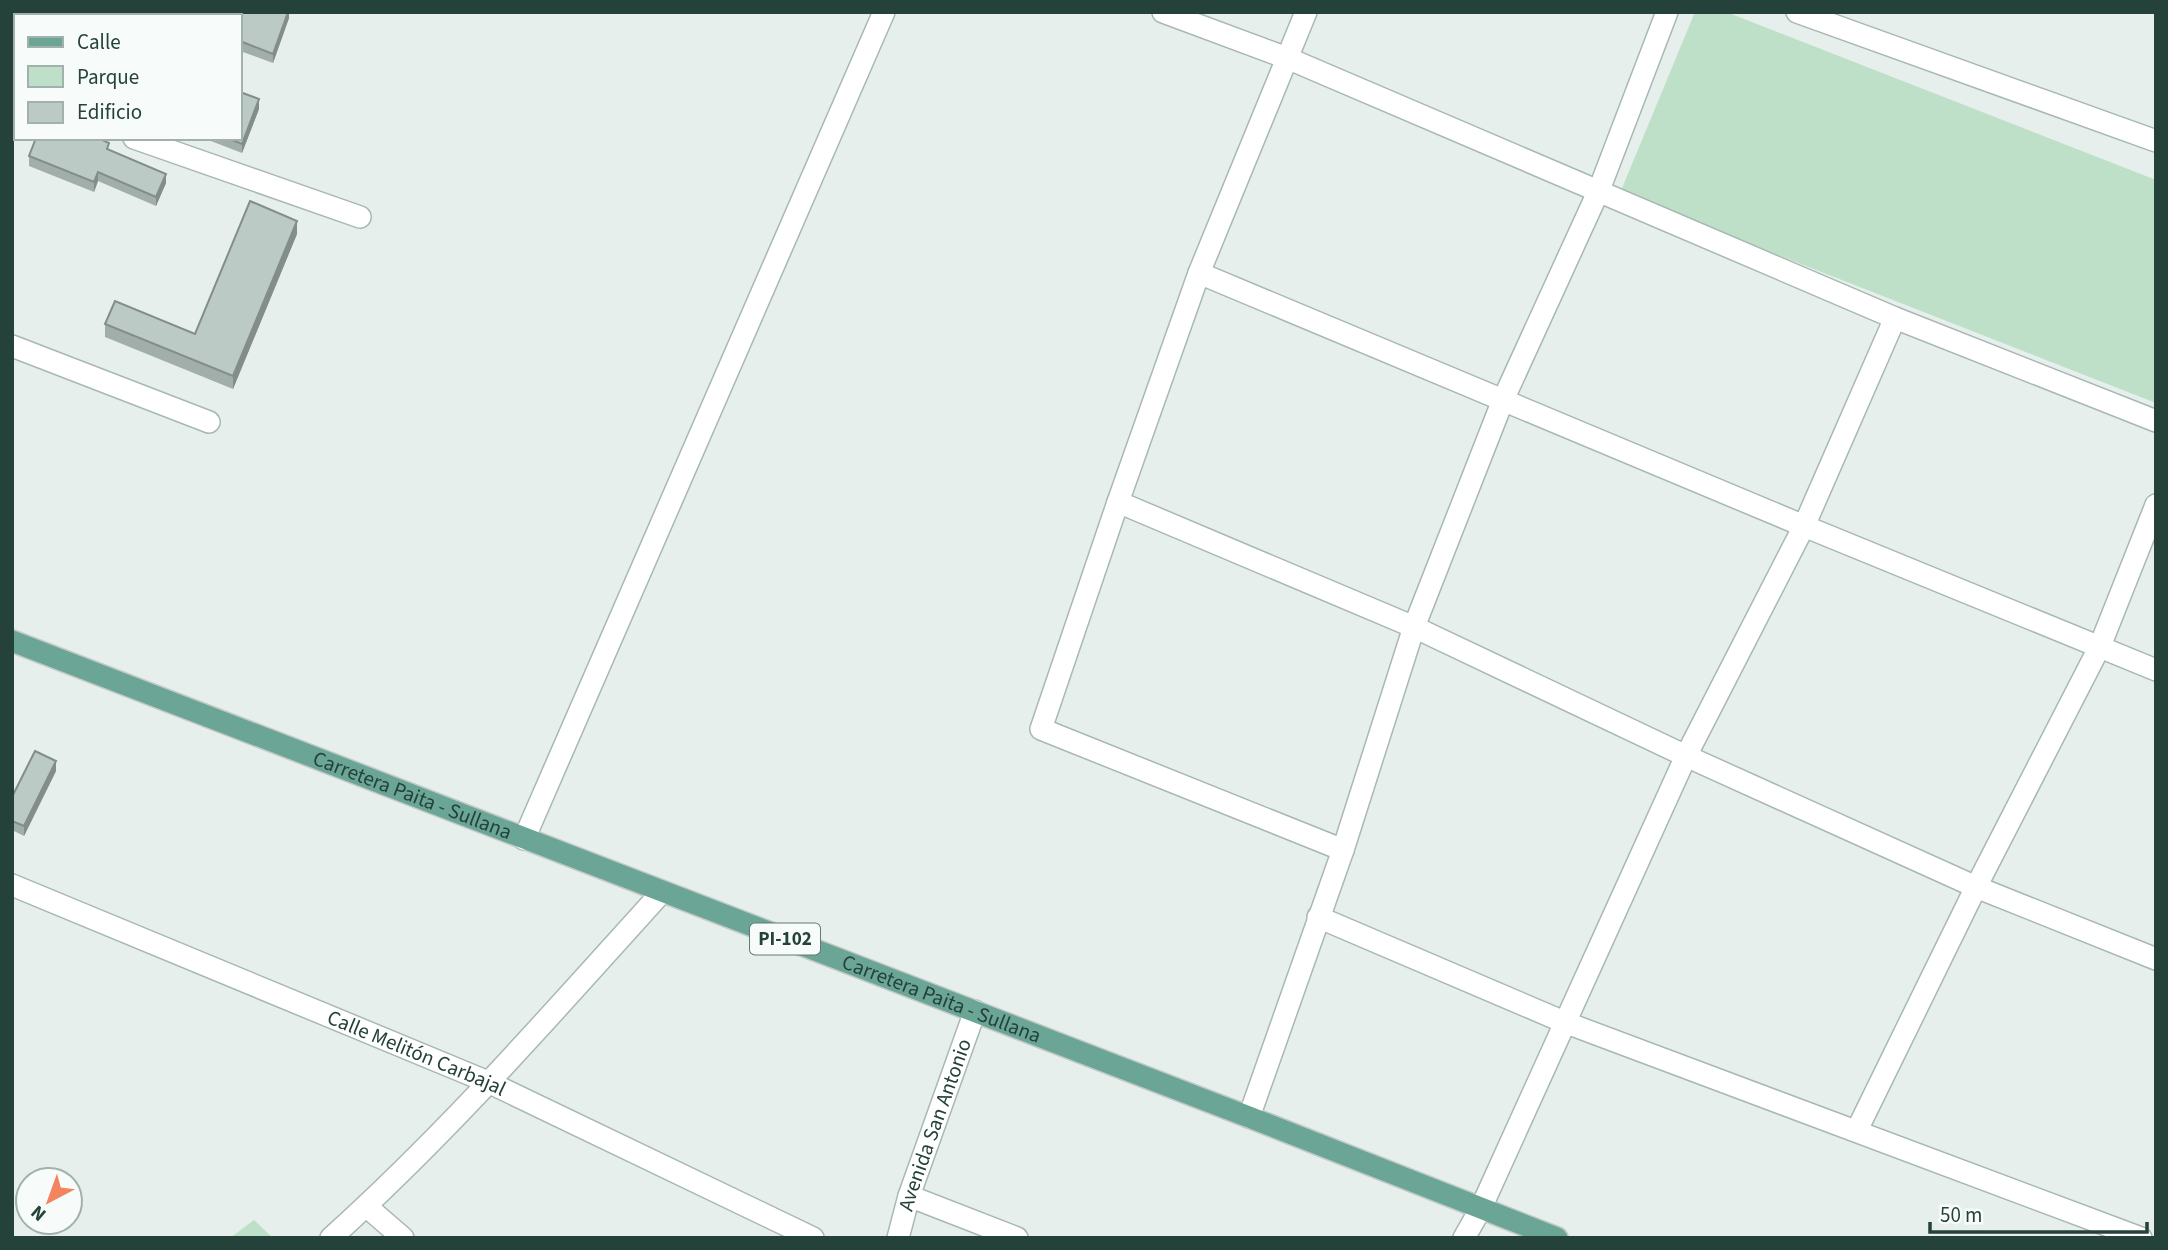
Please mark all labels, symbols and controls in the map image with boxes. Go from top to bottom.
legend [14,14,242,140]
text: Calle [77,27,121,57]
text: Parque [77,62,139,92]
text: Edificio [77,97,142,127]
street label: Carretera Paita - Sullana [309,743,516,847]
road number: PI-102 [750,923,820,954]
street label: Carretera Paita - Sullana [838,947,1045,1051]
street label: Calle Melitón Carbajal [323,1002,511,1103]
street label: Avenida San Antonio [891,1034,979,1214]
north arrow [14,1166,84,1236]
scale bar [1930,1190,2147,1234]
text: N [25,1198,52,1227]
text: 50 m [1940,1200,1982,1230]

